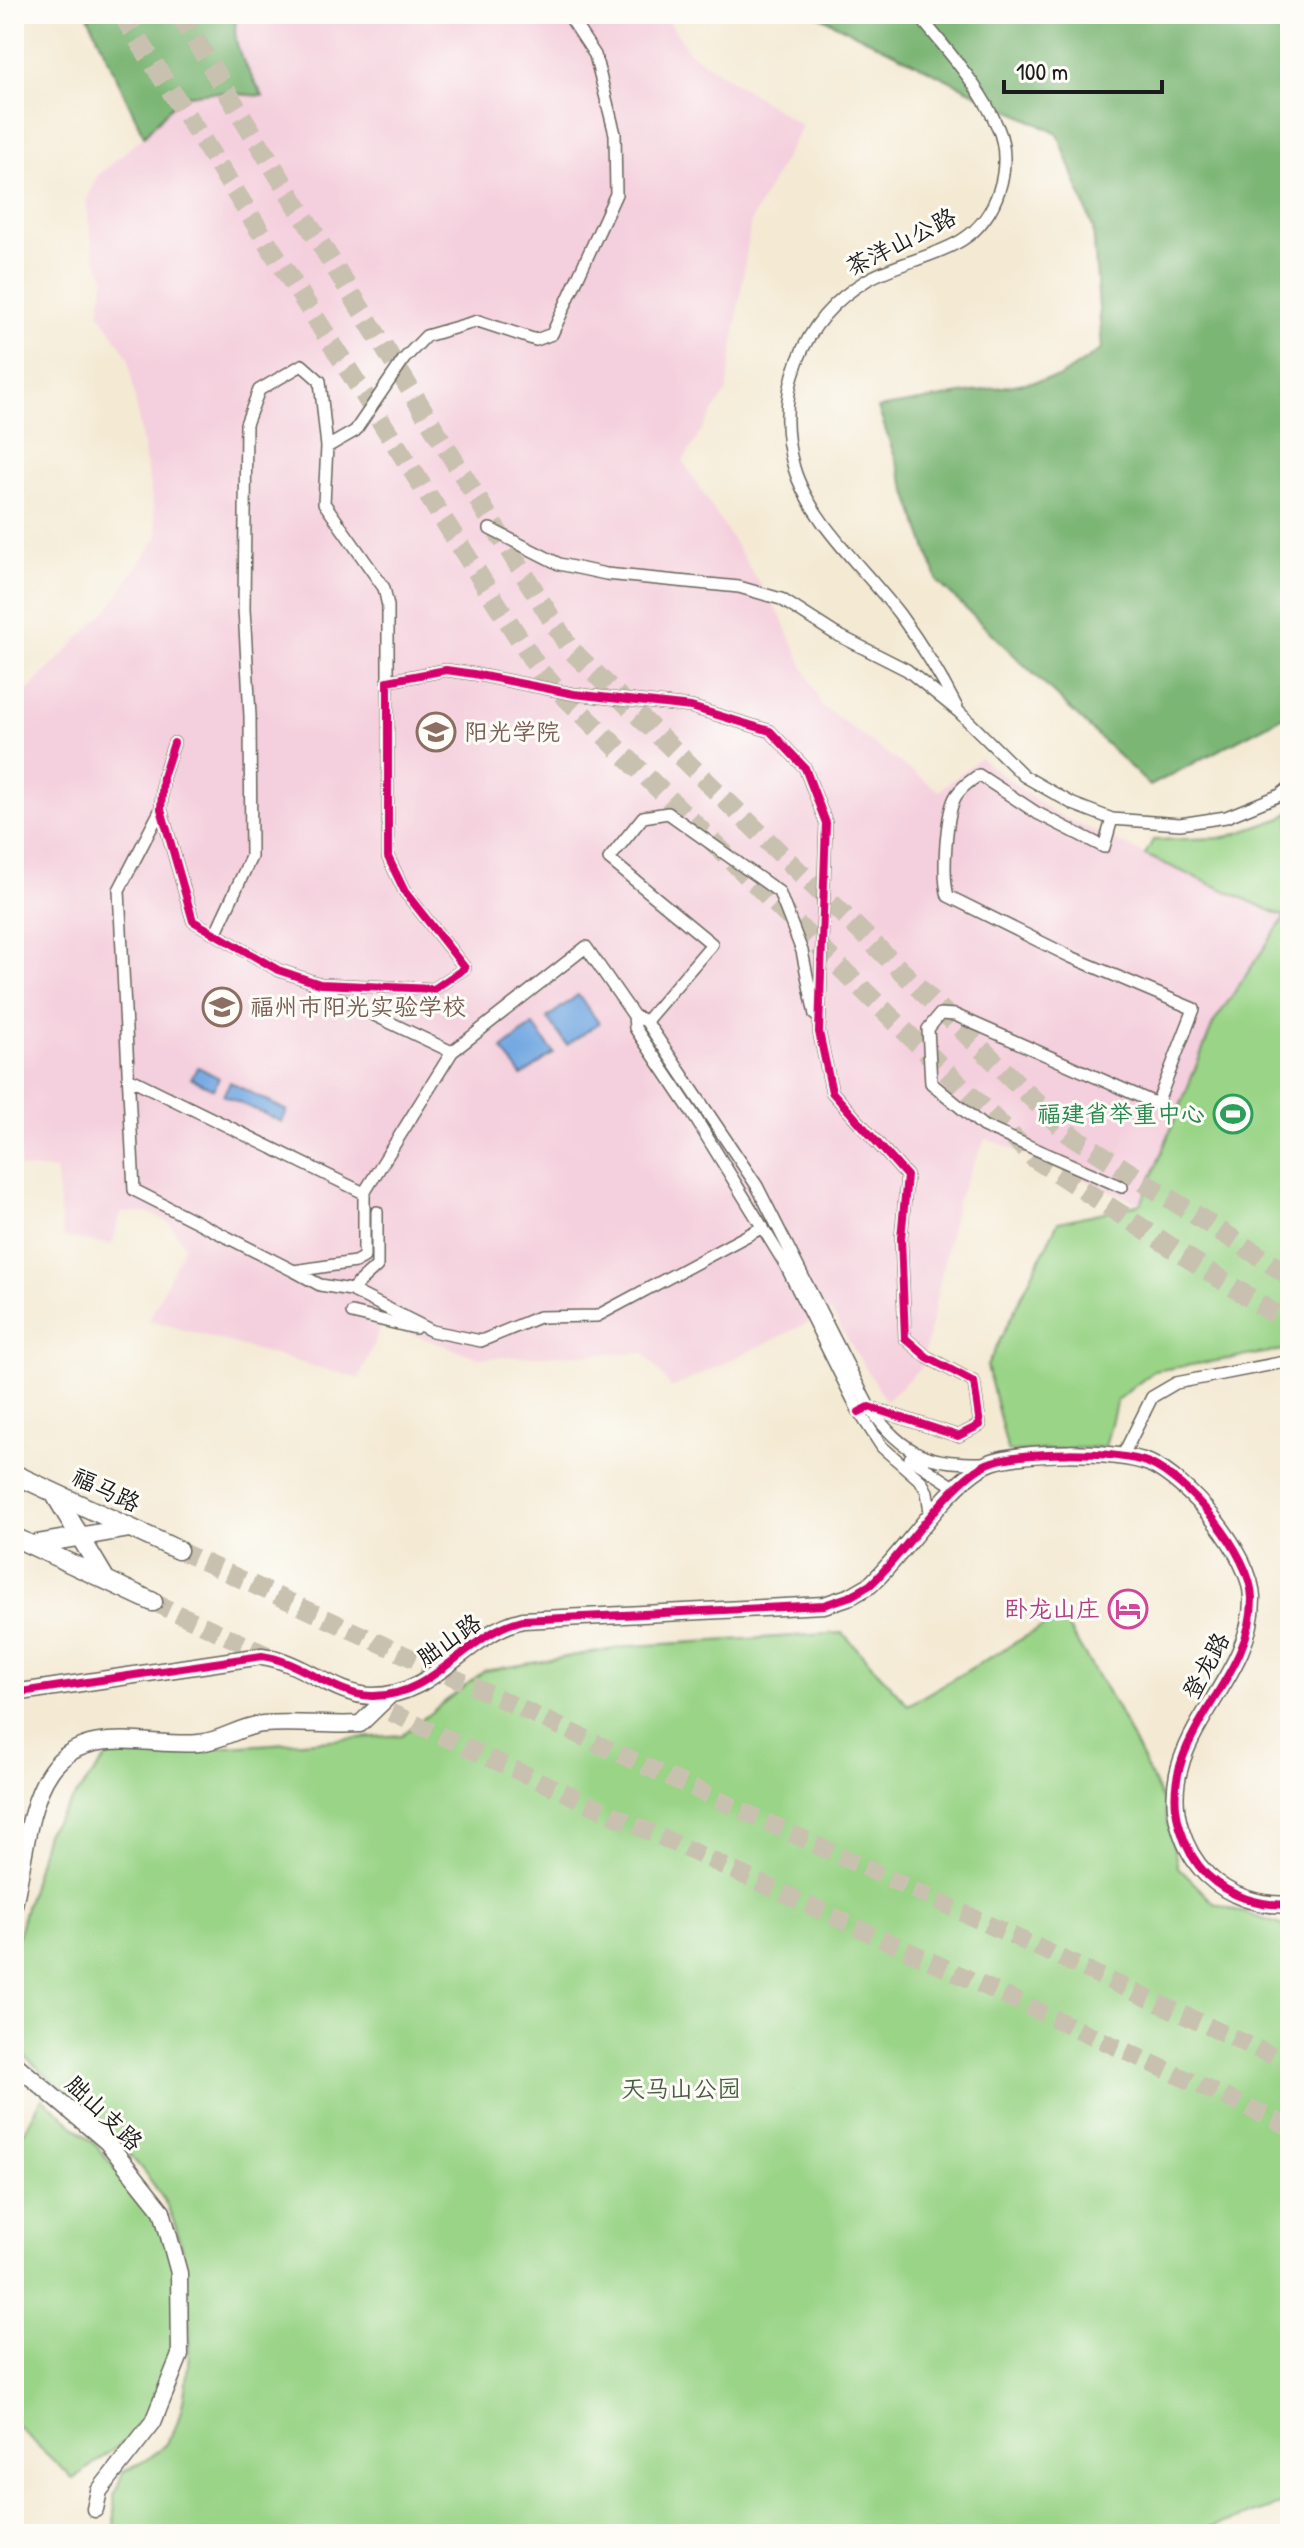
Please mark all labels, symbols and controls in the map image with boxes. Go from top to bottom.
scale bar [1004,44,1162,94]
text: 100 m [1016,55,1068,87]
street label: 茶洋山公路 [840,200,961,283]
school or university icon: 阳光学院 [415,711,457,753]
place label: 阳光学院 [464,715,560,747]
school or university icon: 福州市阳光实验学校 [201,986,243,1028]
place label: 福州市阳光实验学校 [250,990,466,1022]
sports icon: 福建省举重中心 [1212,1093,1254,1135]
place label: 福建省举重中心 [1037,1097,1205,1129]
street label: 福马路 [67,1459,146,1519]
hotel icon: 卧龙山庄 [1107,1588,1149,1630]
place label: 卧龙山庄 [1004,1592,1100,1624]
street label: 胐山路 [410,1605,487,1673]
street label: 登龙路 [1174,1626,1236,1705]
street label: 胐山支路 [59,2067,150,2157]
park label: 天马山公园 [621,2072,741,2104]

